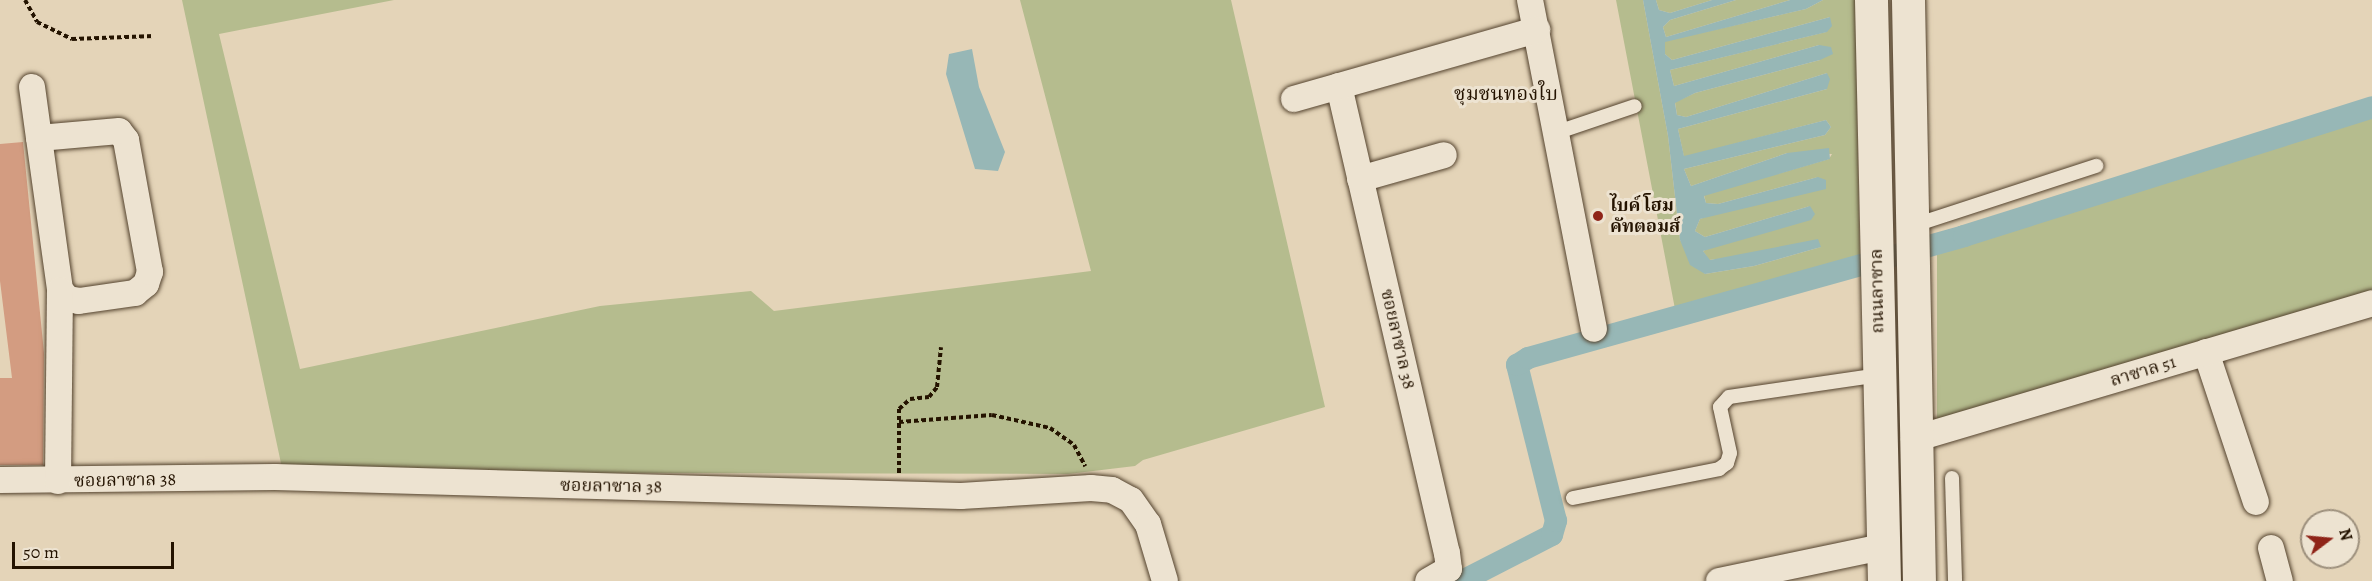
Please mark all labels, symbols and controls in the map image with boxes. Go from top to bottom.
district label: ชุมชนทองใบ [1454,81,1558,105]
place label: ไบค์ โฮม คัทตอมส์ [1610,195,1680,238]
marker: ไบค์ โฮม คัทตอมส์ [1591,209,1605,223]
street label: ถนนลาซาล [1865,248,1889,334]
street label: ซอยลาซาล 38 [1376,287,1420,391]
street label: ลาซาล 51 [2107,351,2179,391]
street label: ซอยลาซาล 38 [74,468,176,492]
street label: ซอยลาซาล 38 [560,474,662,498]
north arrow [2300,509,2360,569]
text: N [2333,526,2358,543]
scale bar [15,530,177,568]
text: 50 m [23,540,59,564]

